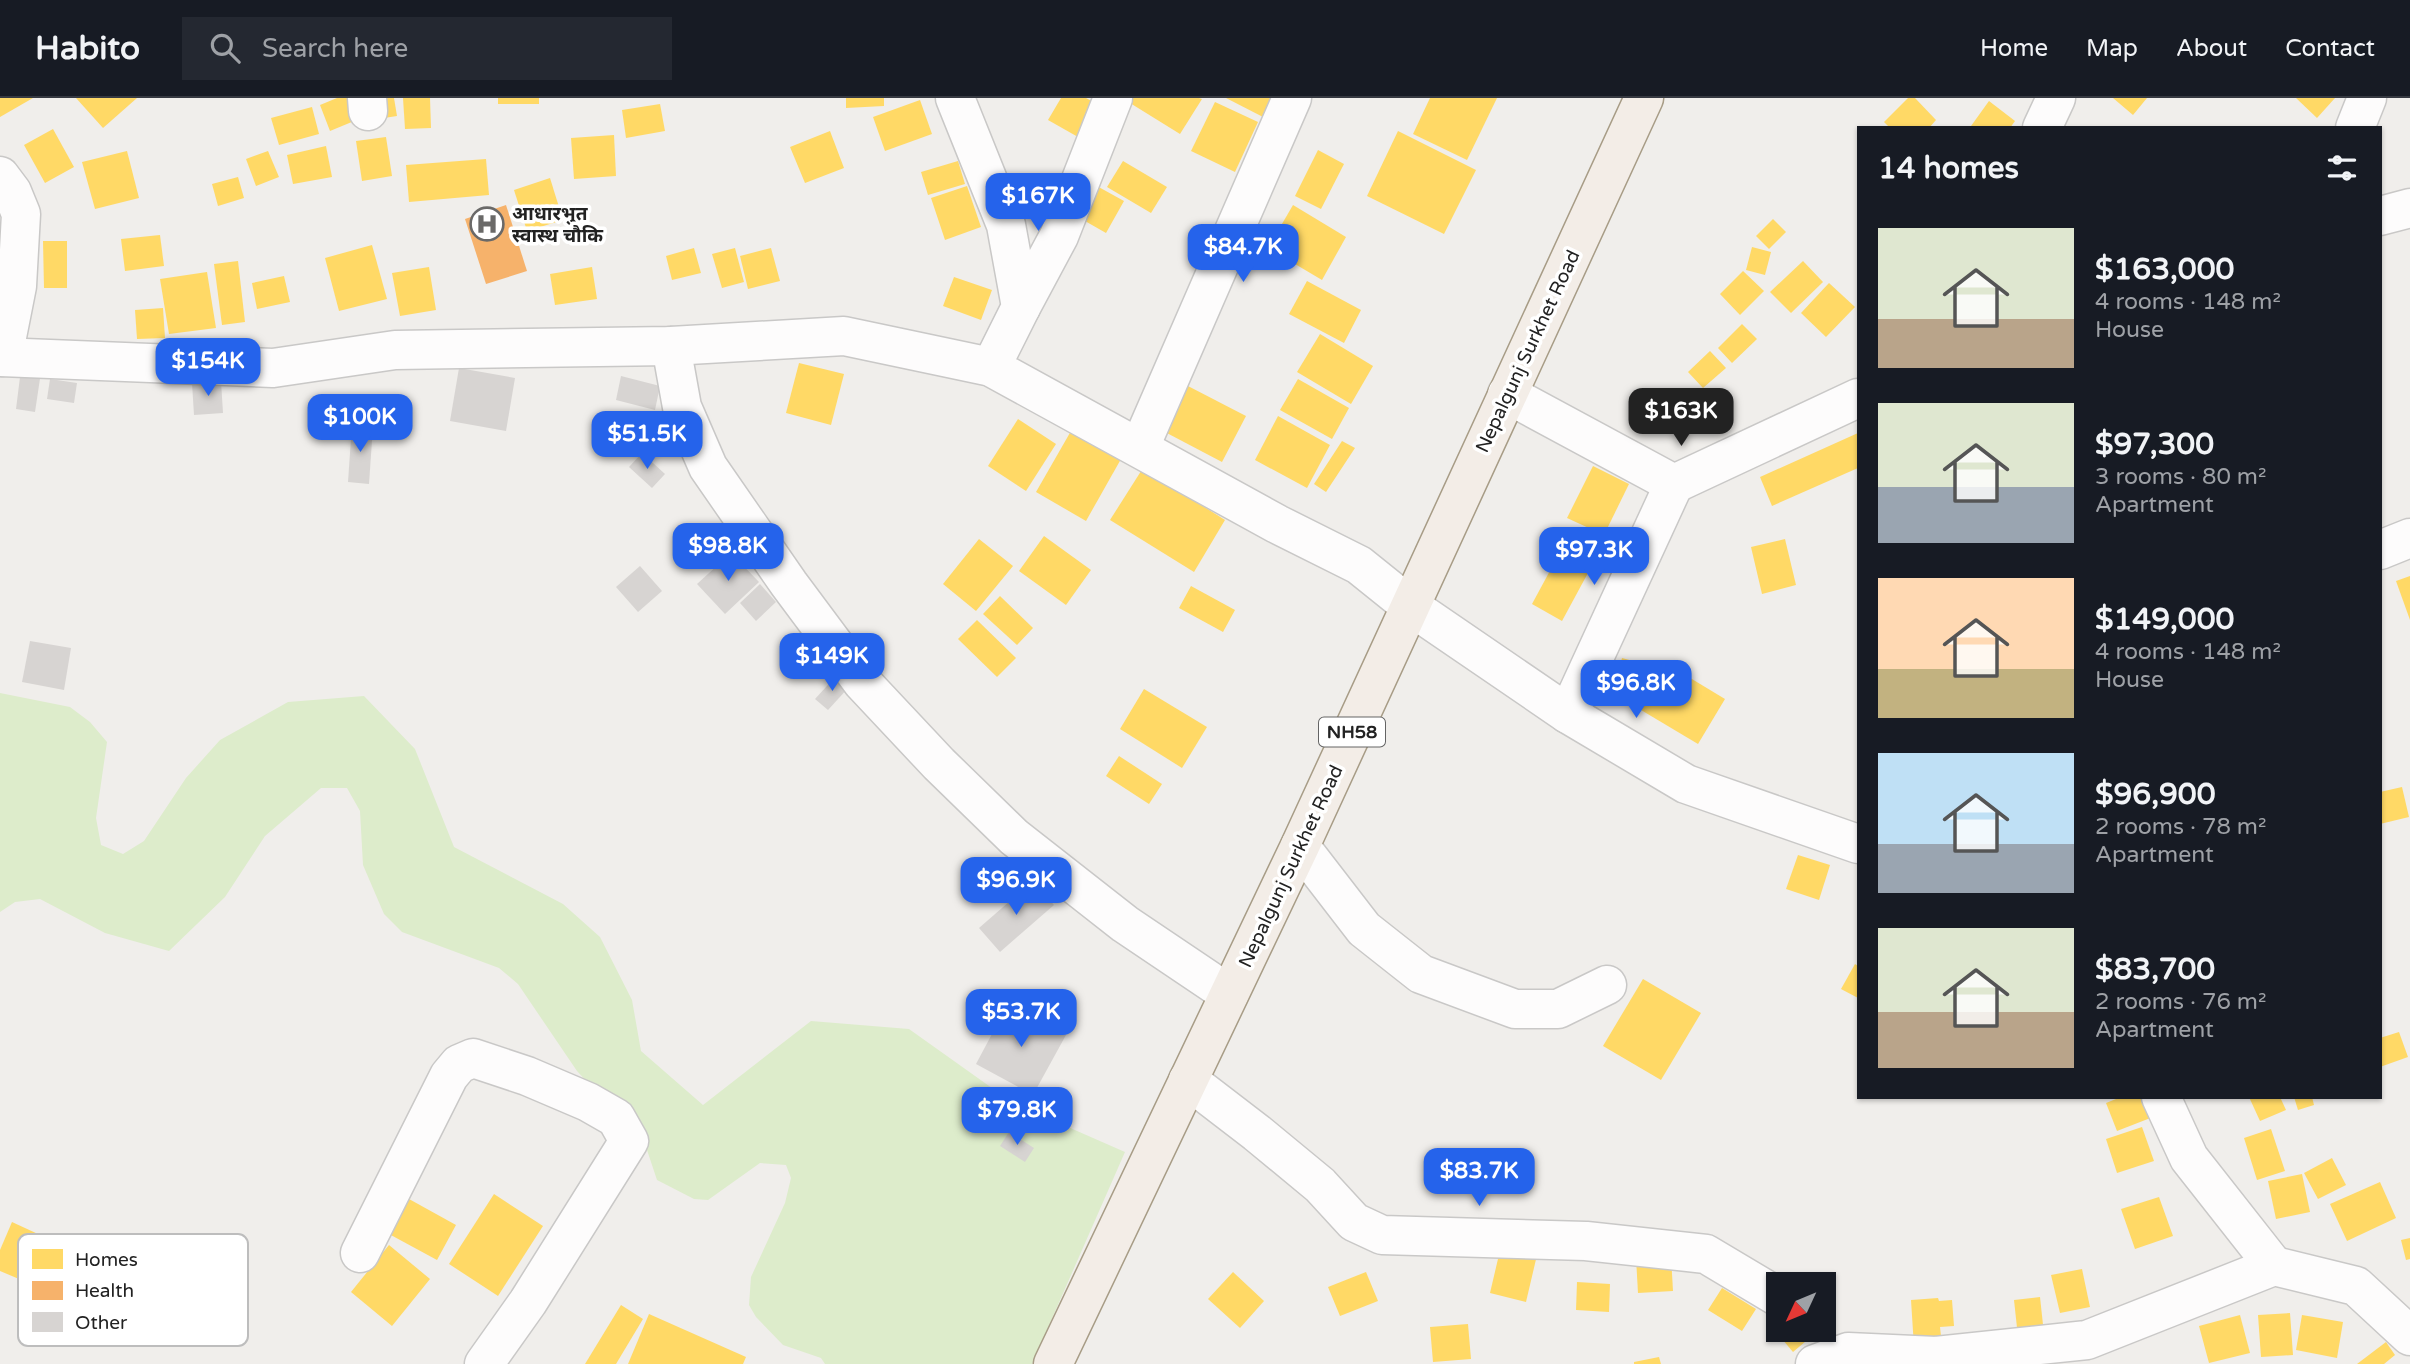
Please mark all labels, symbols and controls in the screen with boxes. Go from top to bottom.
search box [182,17,672,80]
text: Habito [35,29,140,68]
icon: search [206,29,244,67]
text: Search here [262,33,408,64]
text: Home [1980,34,2048,63]
text: Map [2086,34,2138,63]
text: About [2176,34,2247,63]
text: Contact [2285,34,2375,63]
icon: filters [2323,149,2361,187]
text: 14 homes [1878,150,2019,187]
pin: $167K [989,174,1087,233]
text: $167K [1002,182,1074,210]
place label: आधारभुत स्वास्थ चौकि [512,203,604,247]
hospital icon: आधारभुत स्वास्थ चौकि [468,205,506,243]
pin: $84.7K [1186,225,1300,284]
text: $84.7K [1204,233,1282,261]
street label: Nepalgunj Surkhet Road [1471,247,1585,456]
text: $163,000 [2095,251,2234,288]
icon: home [1934,256,2018,340]
text: 4 rooms · 148 m² [2095,288,2281,316]
text: House [2095,316,2164,344]
pin: $154K [159,338,257,398]
text: $154K [172,347,244,375]
pin: $163K [1632,388,1730,448]
pin: $100K [311,394,409,454]
text: $163K [1645,397,1717,425]
text: $100K [324,403,396,431]
pin: $51.5K [590,412,704,471]
text: $51.5K [608,420,686,448]
text: $97,300 [2095,426,2214,463]
icon: home [1934,431,2018,515]
text: 3 rooms · 80 m² [2095,463,2266,491]
text: Apartment [2095,491,2214,519]
pin: $98.8K [671,524,785,583]
pin: $97.3K [1537,528,1651,587]
text: $98.8K [689,532,767,560]
text: $97.3K [1555,536,1633,564]
text: $149,000 [2095,601,2234,638]
icon: home [1934,606,2018,690]
pin: $149K [783,634,881,693]
text: 4 rooms · 148 m² [2095,638,2281,666]
text: $149K [796,642,868,670]
pin: $96.8K [1579,660,1693,720]
text: House [2095,666,2164,694]
text: $96.8K [1597,669,1675,697]
road number: NH58 [1319,718,1385,746]
street label: Nepalgunj Surkhet Road [1234,762,1348,971]
text: $96,900 [2095,776,2215,813]
icon: home [1934,781,2018,865]
text: 2 rooms · 78 m² [2095,813,2266,841]
text: Apartment [2095,841,2214,869]
pin: $96.9K [959,858,1073,917]
text: $96.9K [977,866,1055,894]
text: $83,700 [2095,951,2215,988]
icon: home [1934,956,2018,1040]
text: 2 rooms · 76 m² [2095,988,2266,1016]
pin: $53.7K [964,990,1078,1049]
text: $53.7K [982,998,1060,1026]
text: Apartment [2095,1016,2214,1044]
pin: $79.8K [960,1088,1074,1147]
text: $79.8K [978,1096,1056,1124]
pin: $83.7K [1422,1148,1536,1208]
text: $83.7K [1440,1157,1518,1185]
legend [18,1234,248,1346]
text: Homes [75,1249,138,1271]
north arrow [1766,1272,1836,1342]
map controls [1766,1272,1836,1342]
text: Health [75,1280,134,1302]
text: Other [75,1312,128,1334]

